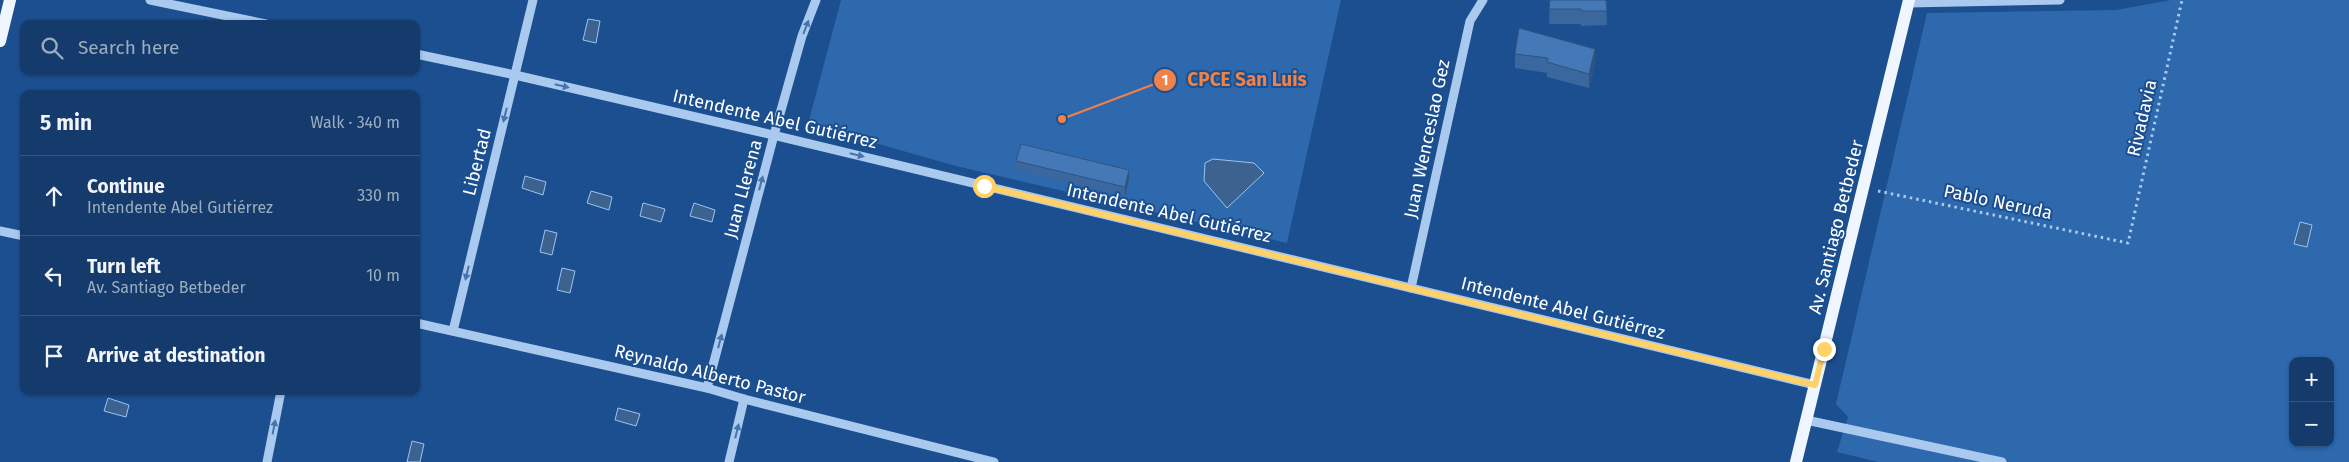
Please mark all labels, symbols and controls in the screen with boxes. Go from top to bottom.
search box [20,20,420,75]
one-way arrow [802,20,810,34]
icon: search [38,34,66,62]
text: Search here [78,36,179,59]
street label: Juan Wenceslao Gez [1399,57,1455,220]
callout: CPCE San Luis [1153,63,1317,97]
text: CPCE San Luis [1187,68,1307,91]
text: 1 [1162,71,1168,89]
street label: Rivadavia [2122,77,2162,159]
one-way arrow [555,82,570,90]
street label: Intendente Abel Gutiérrez [671,85,880,153]
one-way arrow [501,108,509,123]
text: 5 min [40,110,92,136]
text: Walk · 340 m [310,113,400,132]
street label: Libertad [458,126,496,198]
street label: Juan Llerena [719,137,767,241]
street label: Av. Santiago Betbeder [1804,138,1868,316]
one-way arrow [849,151,864,159]
text: Continue [87,175,165,198]
route start [973,175,996,198]
one-way arrow [757,176,765,191]
street label: Intendente Abel Gutiérrez [1065,179,1274,247]
street label: Pablo Neruda [1942,180,2054,224]
icon: ahead [40,182,68,210]
text: 330 m [357,186,400,205]
text: Intendente Abel Gutiérrez [87,198,273,217]
text: Turn left [87,255,161,278]
icon: left [40,262,68,290]
text: 10 m [366,266,400,285]
one-way arrow [463,266,471,281]
street label: Intendente Abel Gutiérrez [1459,272,1667,344]
text: Av. Santiago Betbeder [87,278,246,297]
one-way arrow [716,333,724,348]
route end [1813,338,1836,361]
street label: Reynaldo Alberto Pastor [612,340,808,408]
icon: arrive [40,342,68,370]
text: Arrive at destination [87,344,266,367]
map controls [2289,357,2334,447]
button: + [2289,357,2334,402]
button: − [2289,402,2334,447]
one-way arrow [270,419,278,434]
one-way arrow [733,423,741,438]

